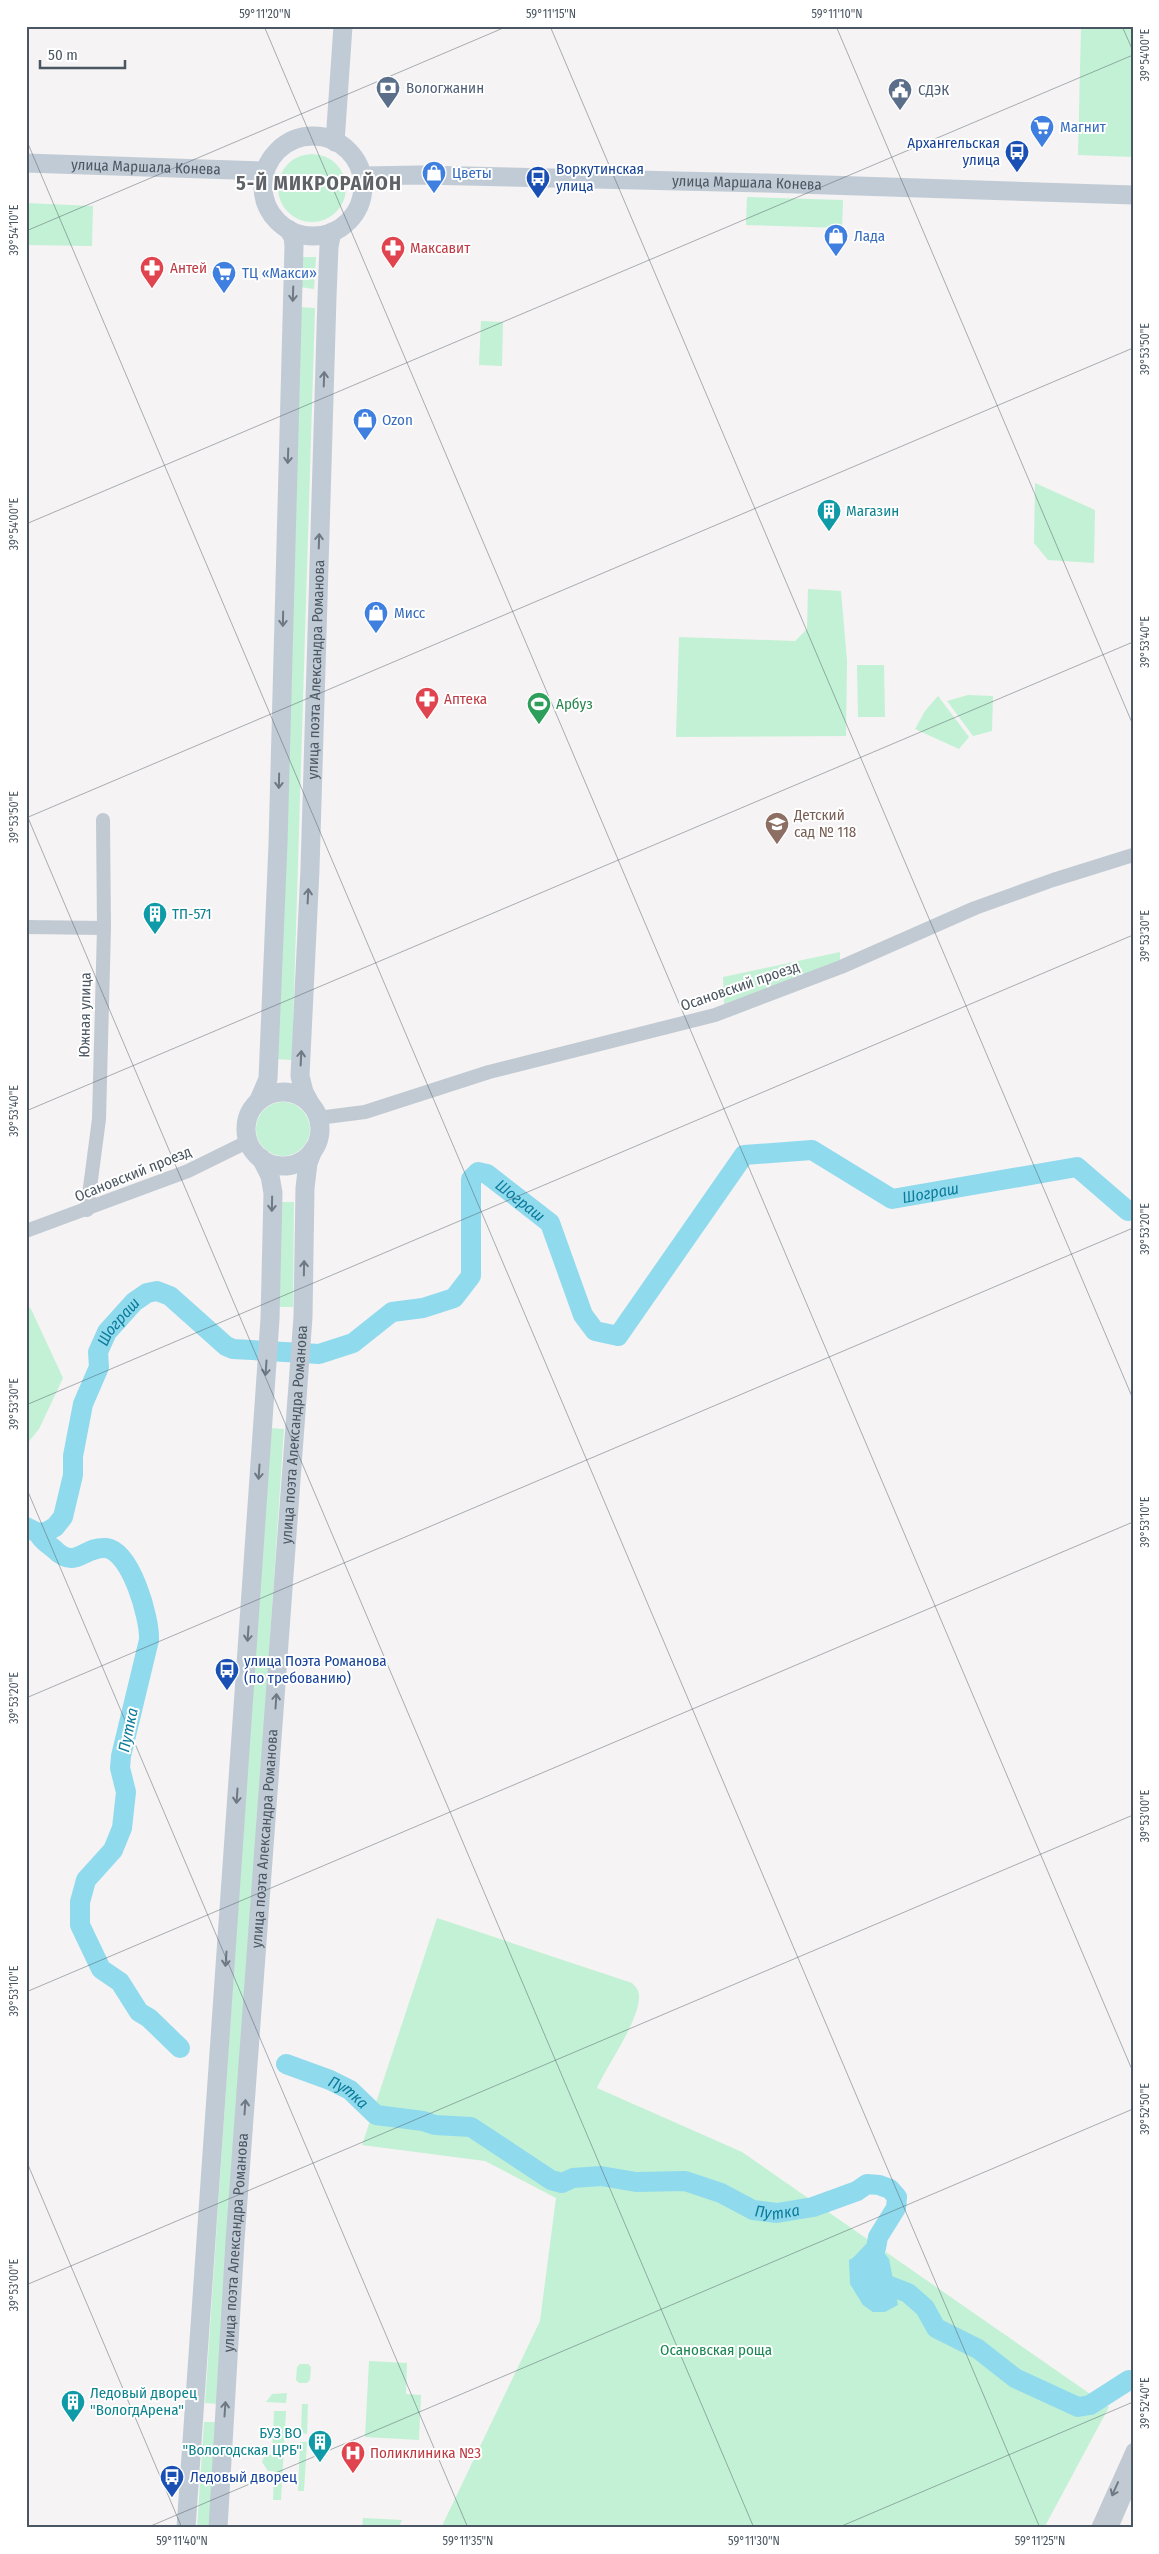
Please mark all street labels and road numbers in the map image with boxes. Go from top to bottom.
street label: улица Маршала Конева [71,156,221,179]
street label: улица Маршала Конева [672,172,822,194]
street label: улица поэта Александра Романова [304,560,328,780]
street label: Осановский проезд [678,957,802,1015]
street label: Южная улица [75,972,95,1058]
street label: Осановский проезд [72,1142,194,1206]
street label: улица поэта Александра Романова [277,1325,311,1545]
street label: улица поэта Александра Романова [248,1728,282,1949]
street label: улица поэта Александра Романова [219,2132,252,2353]

